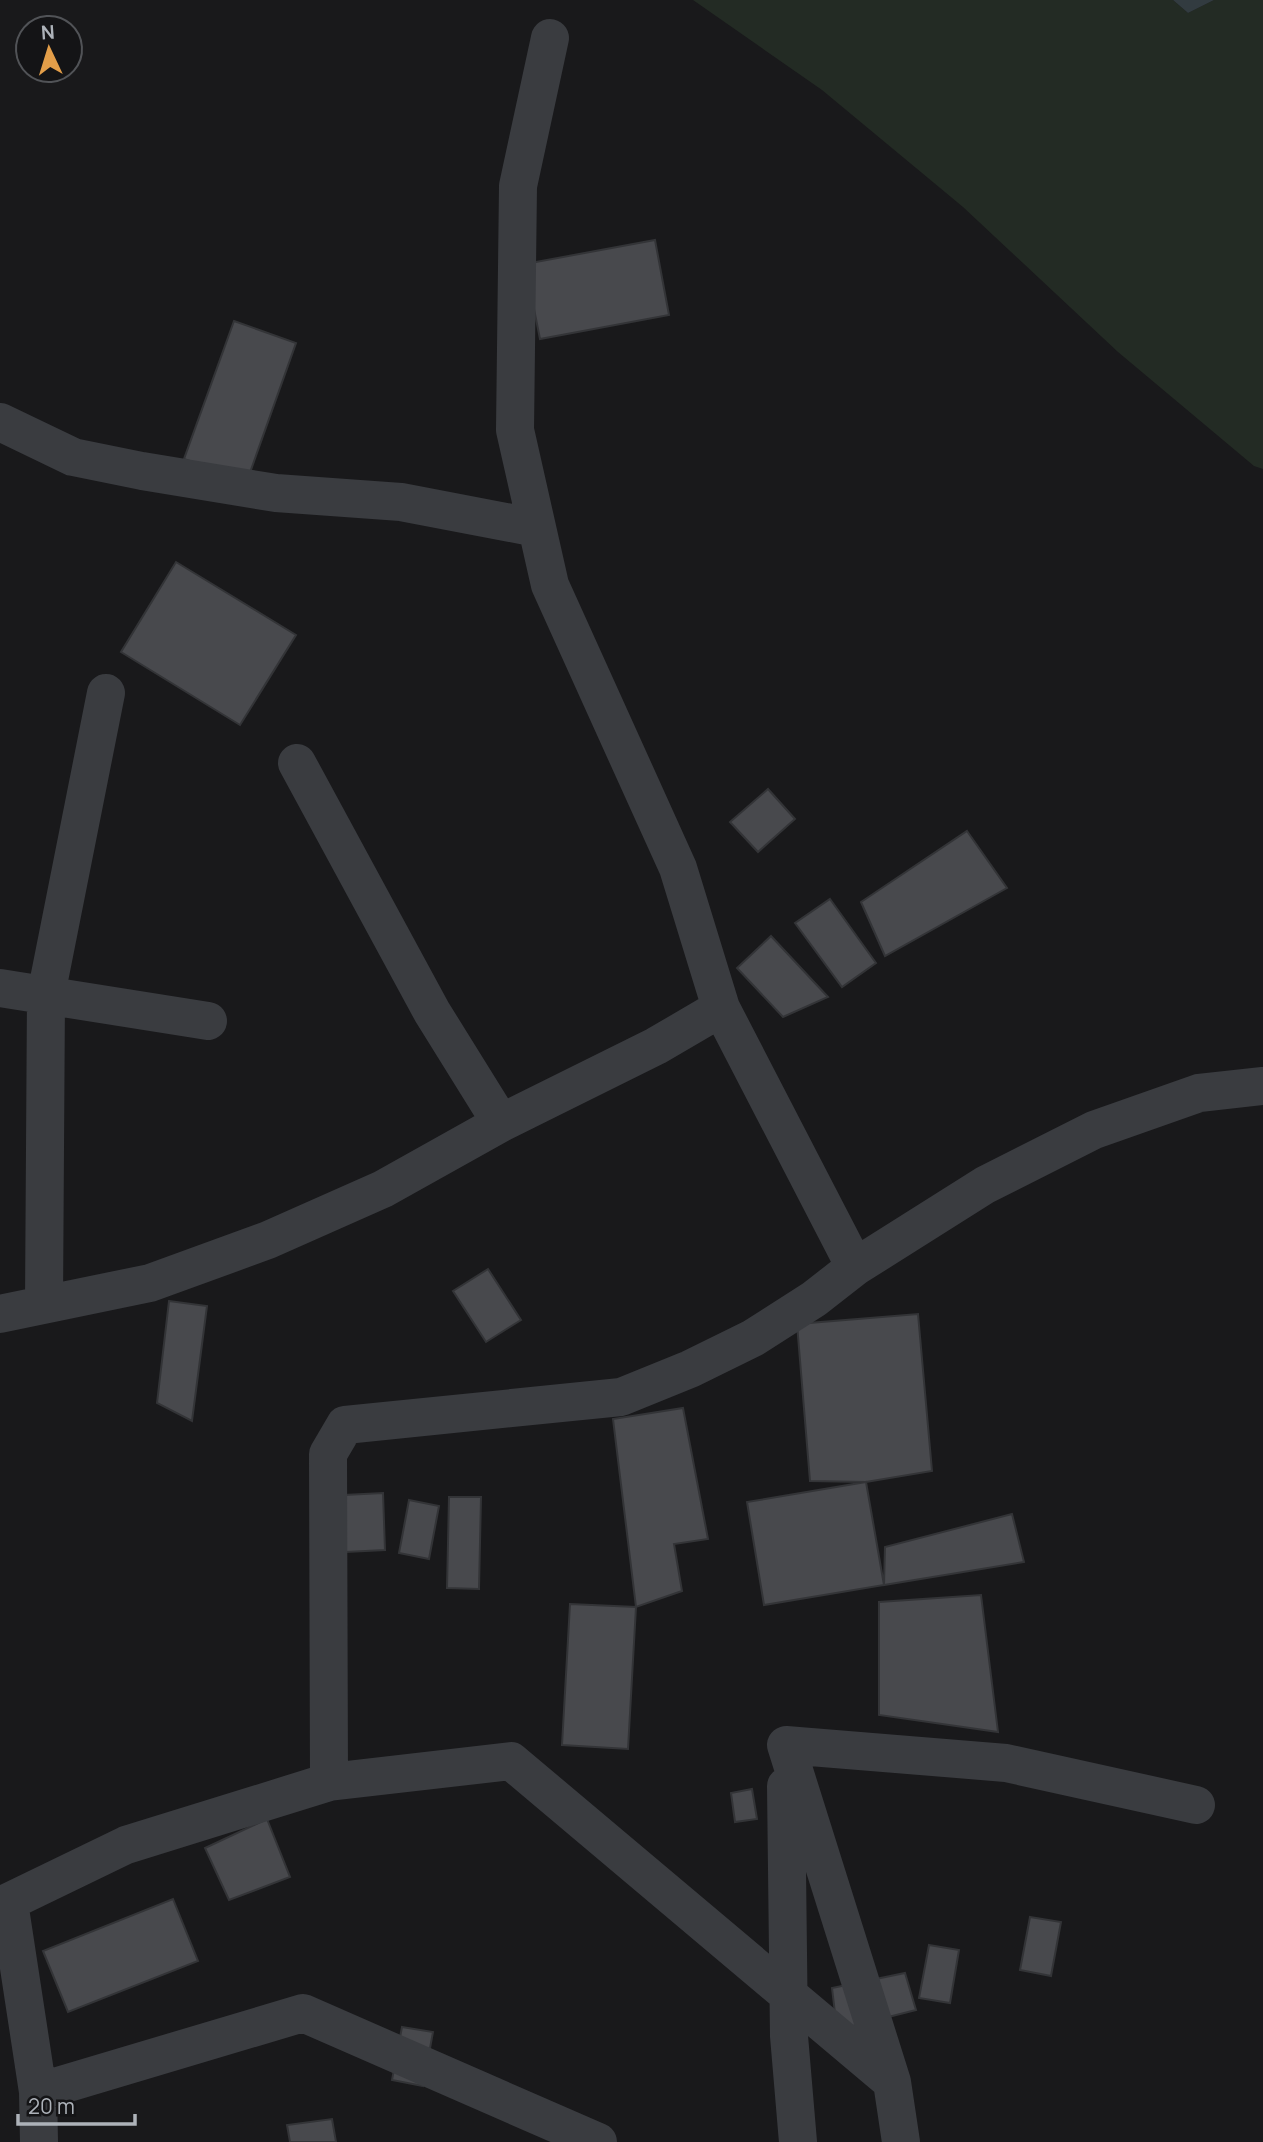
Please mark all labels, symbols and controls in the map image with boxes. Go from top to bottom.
north arrow [14,14,84,84]
text: N [40,19,56,45]
scale bar [18,2082,135,2126]
text: 20 m [28,2092,75,2120]

